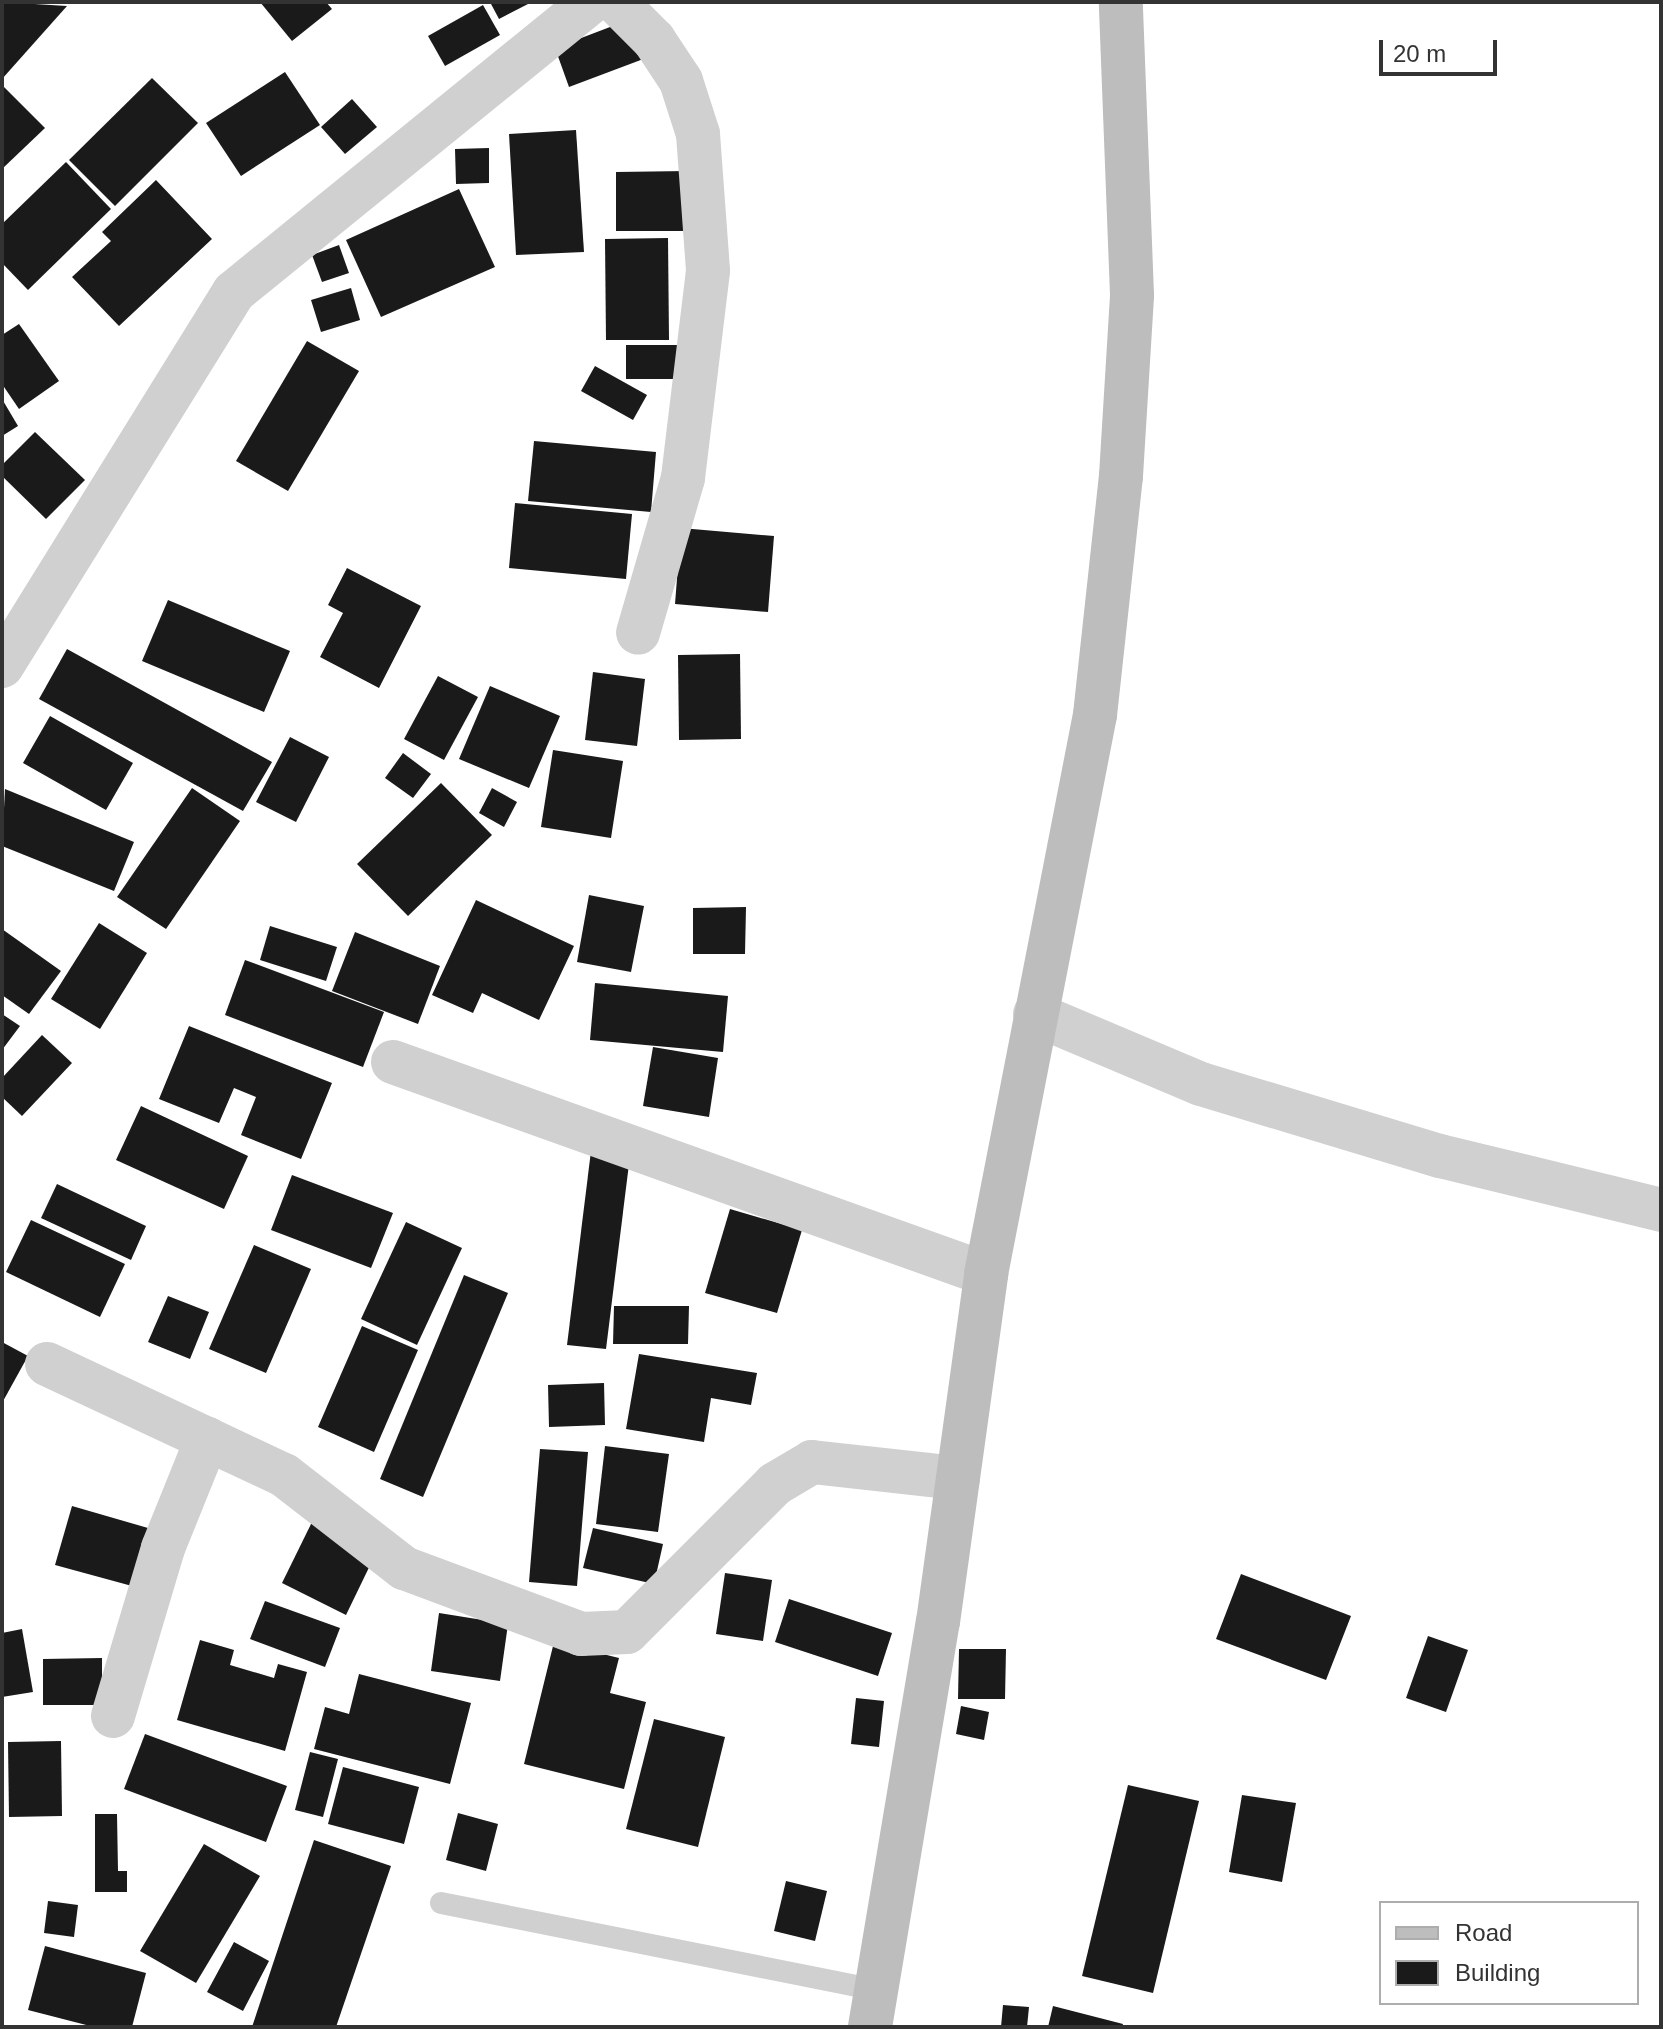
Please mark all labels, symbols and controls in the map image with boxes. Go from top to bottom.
scale bar [1383,24,1501,74]
text: 20 m [1393,40,1446,67]
legend [1379,1901,1639,2005]
text: Road [1455,1919,1512,1946]
text: Building [1455,1959,1540,1986]

